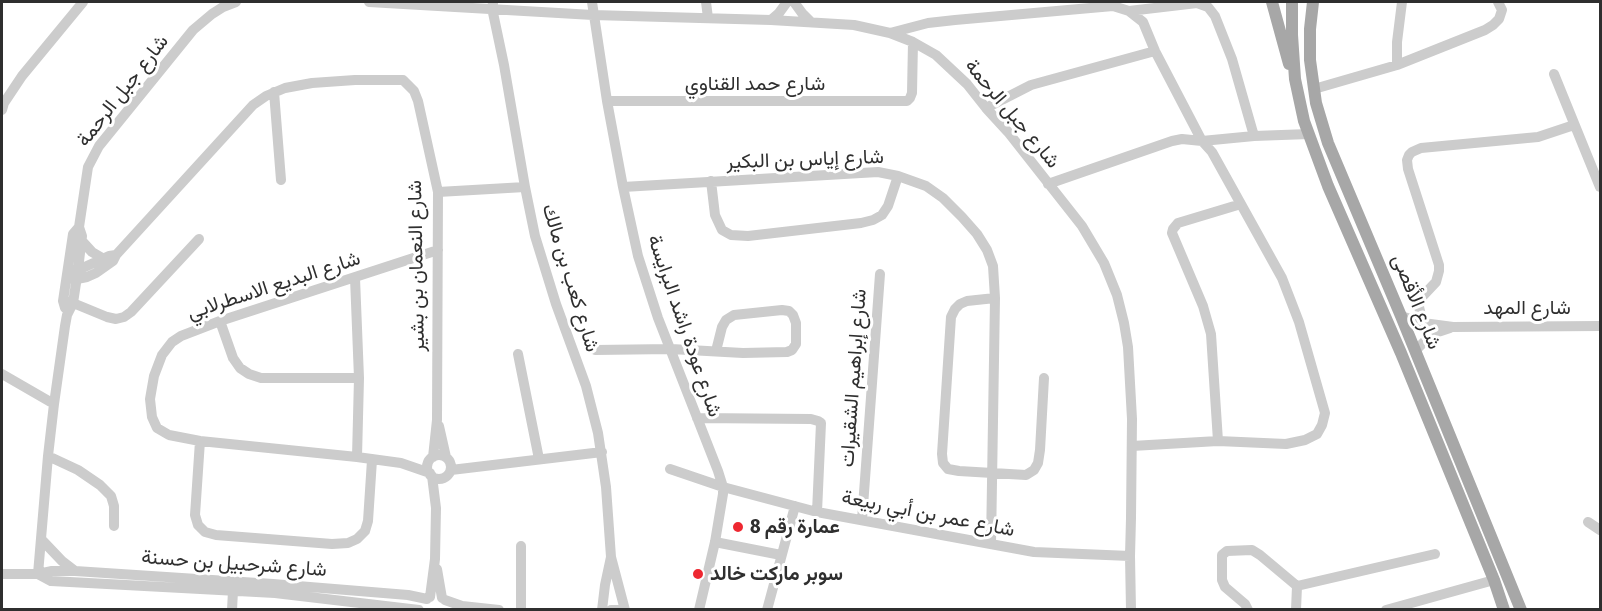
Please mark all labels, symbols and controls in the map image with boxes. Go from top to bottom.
street label: شارع جبل الرحمة [72,30,174,152]
street label: شارع جبل الرحمة [959,55,1065,173]
street label: شارع حمد القناوي [685,72,825,96]
street label: شارع إياس بن البكير [726,145,884,175]
street label: شارع النعمان بن بشير [404,180,430,352]
street label: شارع كعب بن مالك [536,201,604,355]
street label: شارع عودة راشد البرايسة [642,232,726,420]
street label: شارع البديع الاسطرلابي [184,247,364,325]
street label: شارع الأقصى [1386,251,1446,353]
street label: شارع إبراهيم الشقيرات [836,288,872,468]
street label: شارع المهد [1483,296,1571,320]
street label: شارع عمر بن أبي ربيعة [839,485,1017,543]
place label: عمارة رقم 8 [750,515,840,539]
marker: عمارة رقم 8 [731,520,745,534]
street label: شارع شرحبيل بن حسنة [141,546,327,582]
place label: سوبر ماركت خالد [710,562,843,586]
marker: سوبر ماركت خالد [691,567,705,581]

